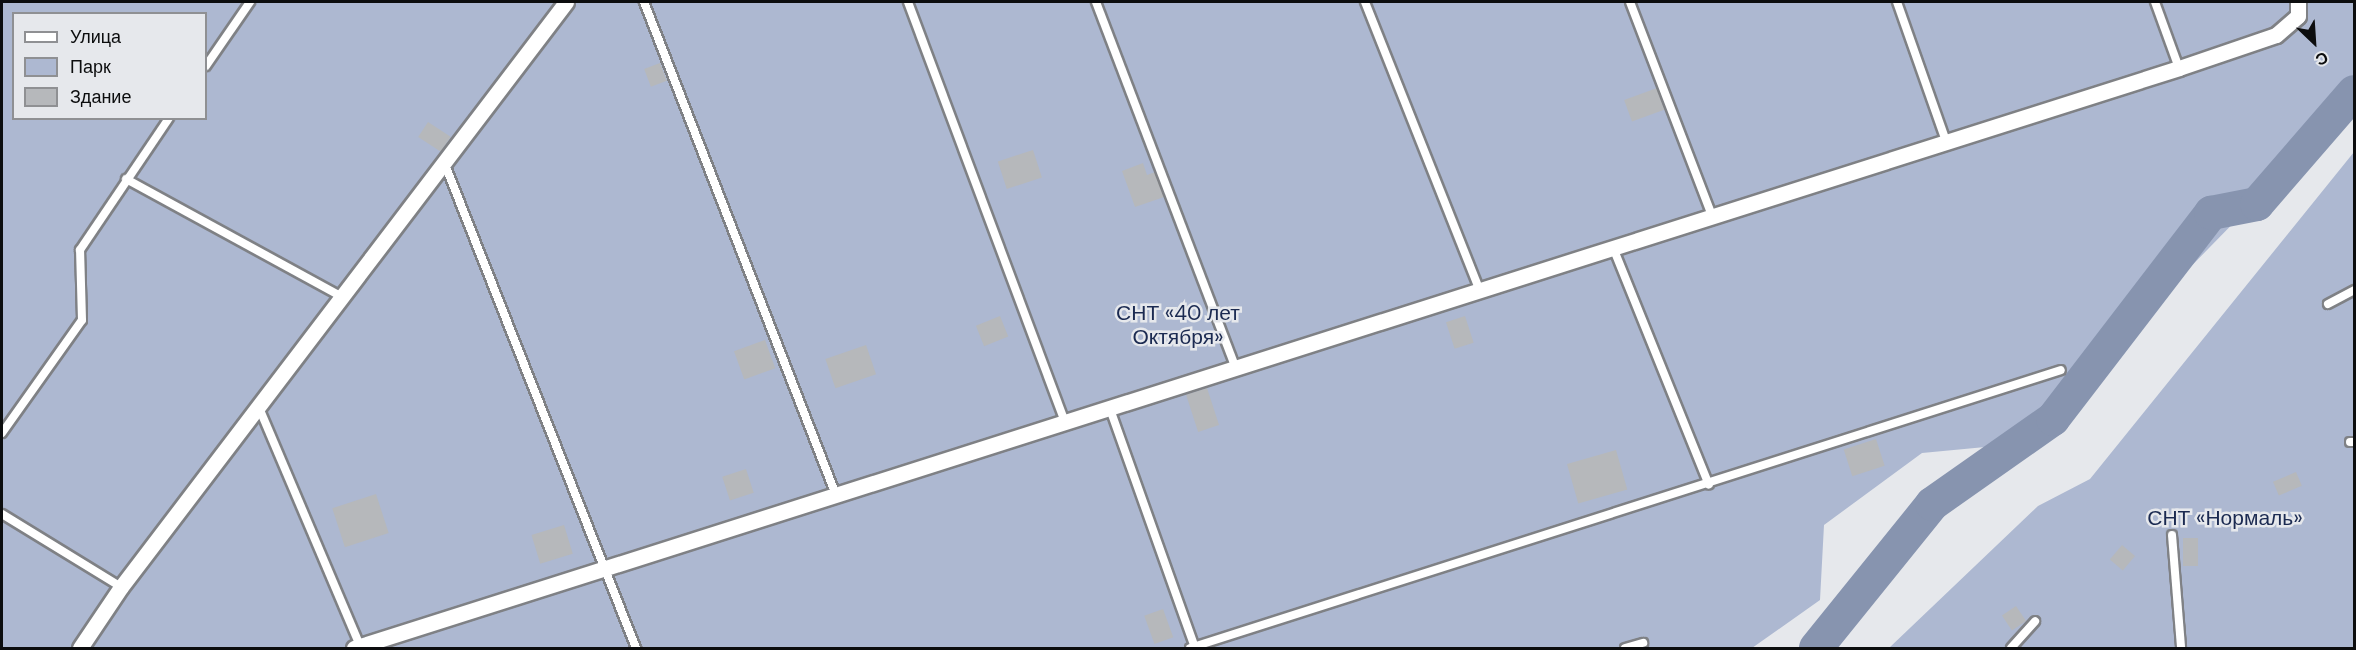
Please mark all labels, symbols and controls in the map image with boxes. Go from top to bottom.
legend [12,12,207,120]
north arrow [2284,12,2344,72]
text: Улица [70,25,121,49]
text: С [2312,47,2331,71]
text: Парк [70,55,111,79]
text: Здание [70,85,131,109]
park label: СНТ «40 лет Октября» [1116,300,1240,350]
park label: СНТ «Нормаль» [2147,505,2303,531]

